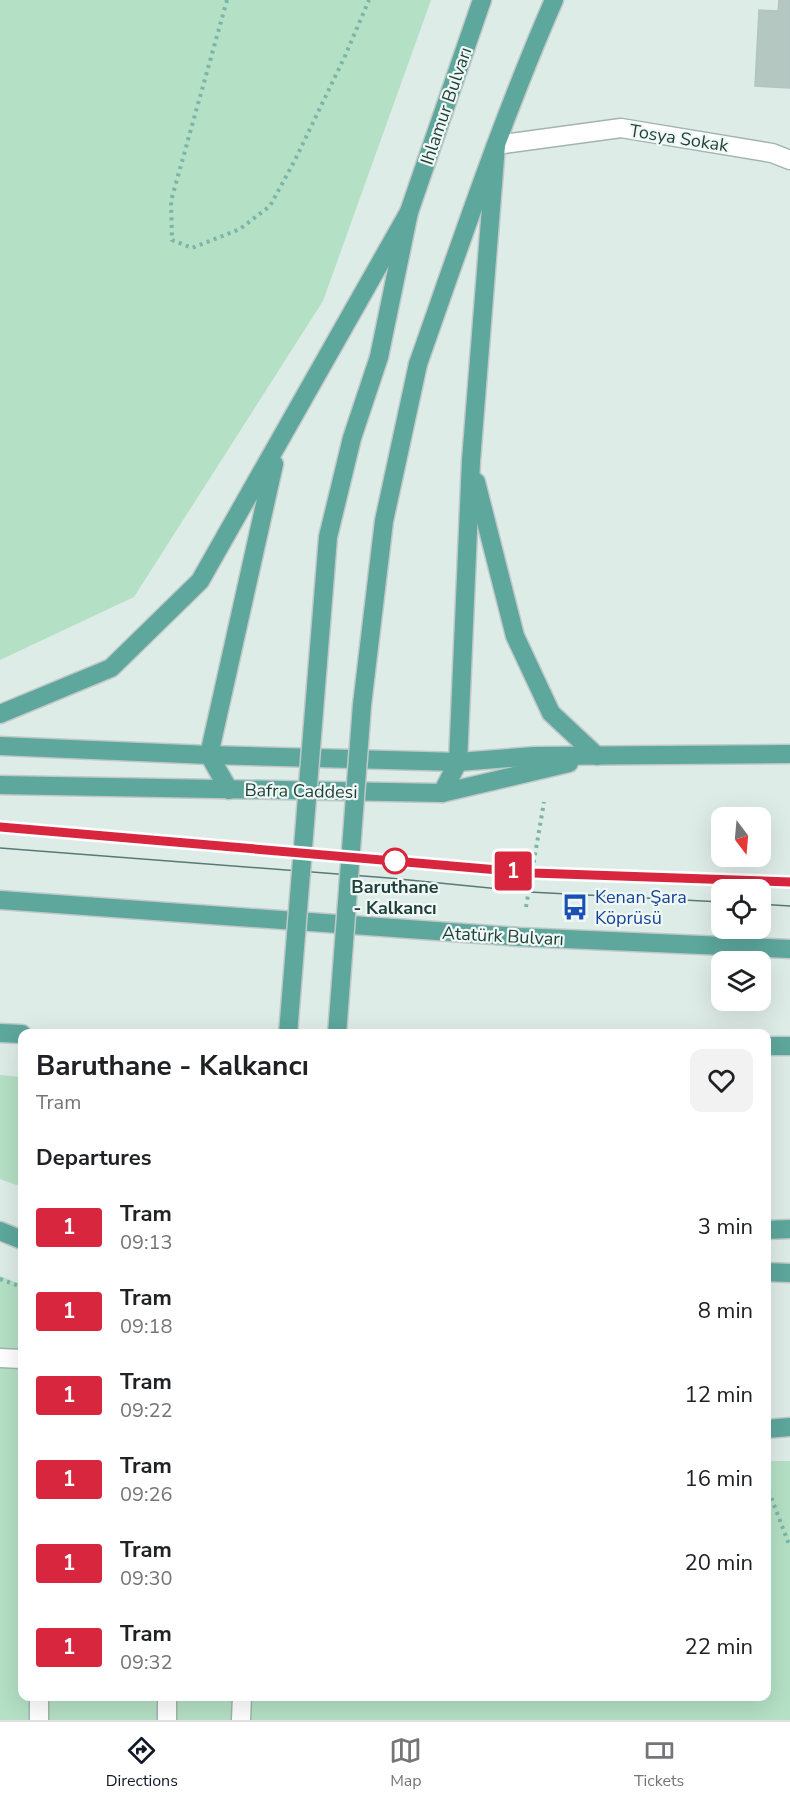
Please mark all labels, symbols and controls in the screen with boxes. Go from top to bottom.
street label: Ihlamur Bulvarı [415,44,477,168]
street label: Tosya Sokak [628,118,731,158]
street label: Bafra Caddesi [244,778,358,804]
north arrow [711,807,771,867]
map controls [711,807,771,1011]
marker: Baruthane - Kalkancı [382,848,408,874]
line badge: 1 [494,852,532,890]
text: 1 [507,857,519,885]
place label: Baruthane - Kalkancı [351,875,439,920]
button: locate [711,879,771,939]
place label: Kenan Şara Köprüsü [595,885,687,930]
bus stop icon: Kenan Şara Köprüsü [560,892,590,922]
street label: Atatürk Bulvarı [442,921,564,951]
button: layers [711,951,771,1011]
text: Baruthane - Kalkancı [36,1047,309,1085]
button: heart [690,1049,753,1112]
text: Tram [36,1089,81,1116]
text: Departures [36,1143,151,1173]
text: Tram [120,1199,172,1229]
text: 3 min [698,1212,753,1242]
text: 1 [63,1213,75,1241]
text: 09:13 [120,1229,173,1256]
text: Tram [120,1283,172,1313]
text: 8 min [698,1296,753,1326]
text: 1 [63,1297,75,1325]
text: 09:18 [120,1313,173,1340]
text: Tram [120,1367,172,1397]
text: 12 min [685,1380,753,1410]
text: 1 [63,1381,75,1409]
text: 09:22 [120,1397,173,1424]
text: Tram [120,1451,172,1481]
text: 16 min [685,1464,753,1494]
text: 1 [63,1465,75,1493]
text: 09:26 [120,1481,173,1508]
text: Tram [120,1535,172,1565]
text: 20 min [685,1548,753,1578]
text: 1 [63,1549,75,1577]
text: 09:30 [120,1565,173,1592]
text: Tram [120,1619,172,1649]
text: 22 min [685,1632,753,1662]
text: 1 [63,1633,75,1661]
text: 09:32 [120,1649,173,1676]
tab: Directions [106,1734,178,1792]
tab: Map [389,1734,422,1792]
tab: Tickets [634,1734,684,1792]

